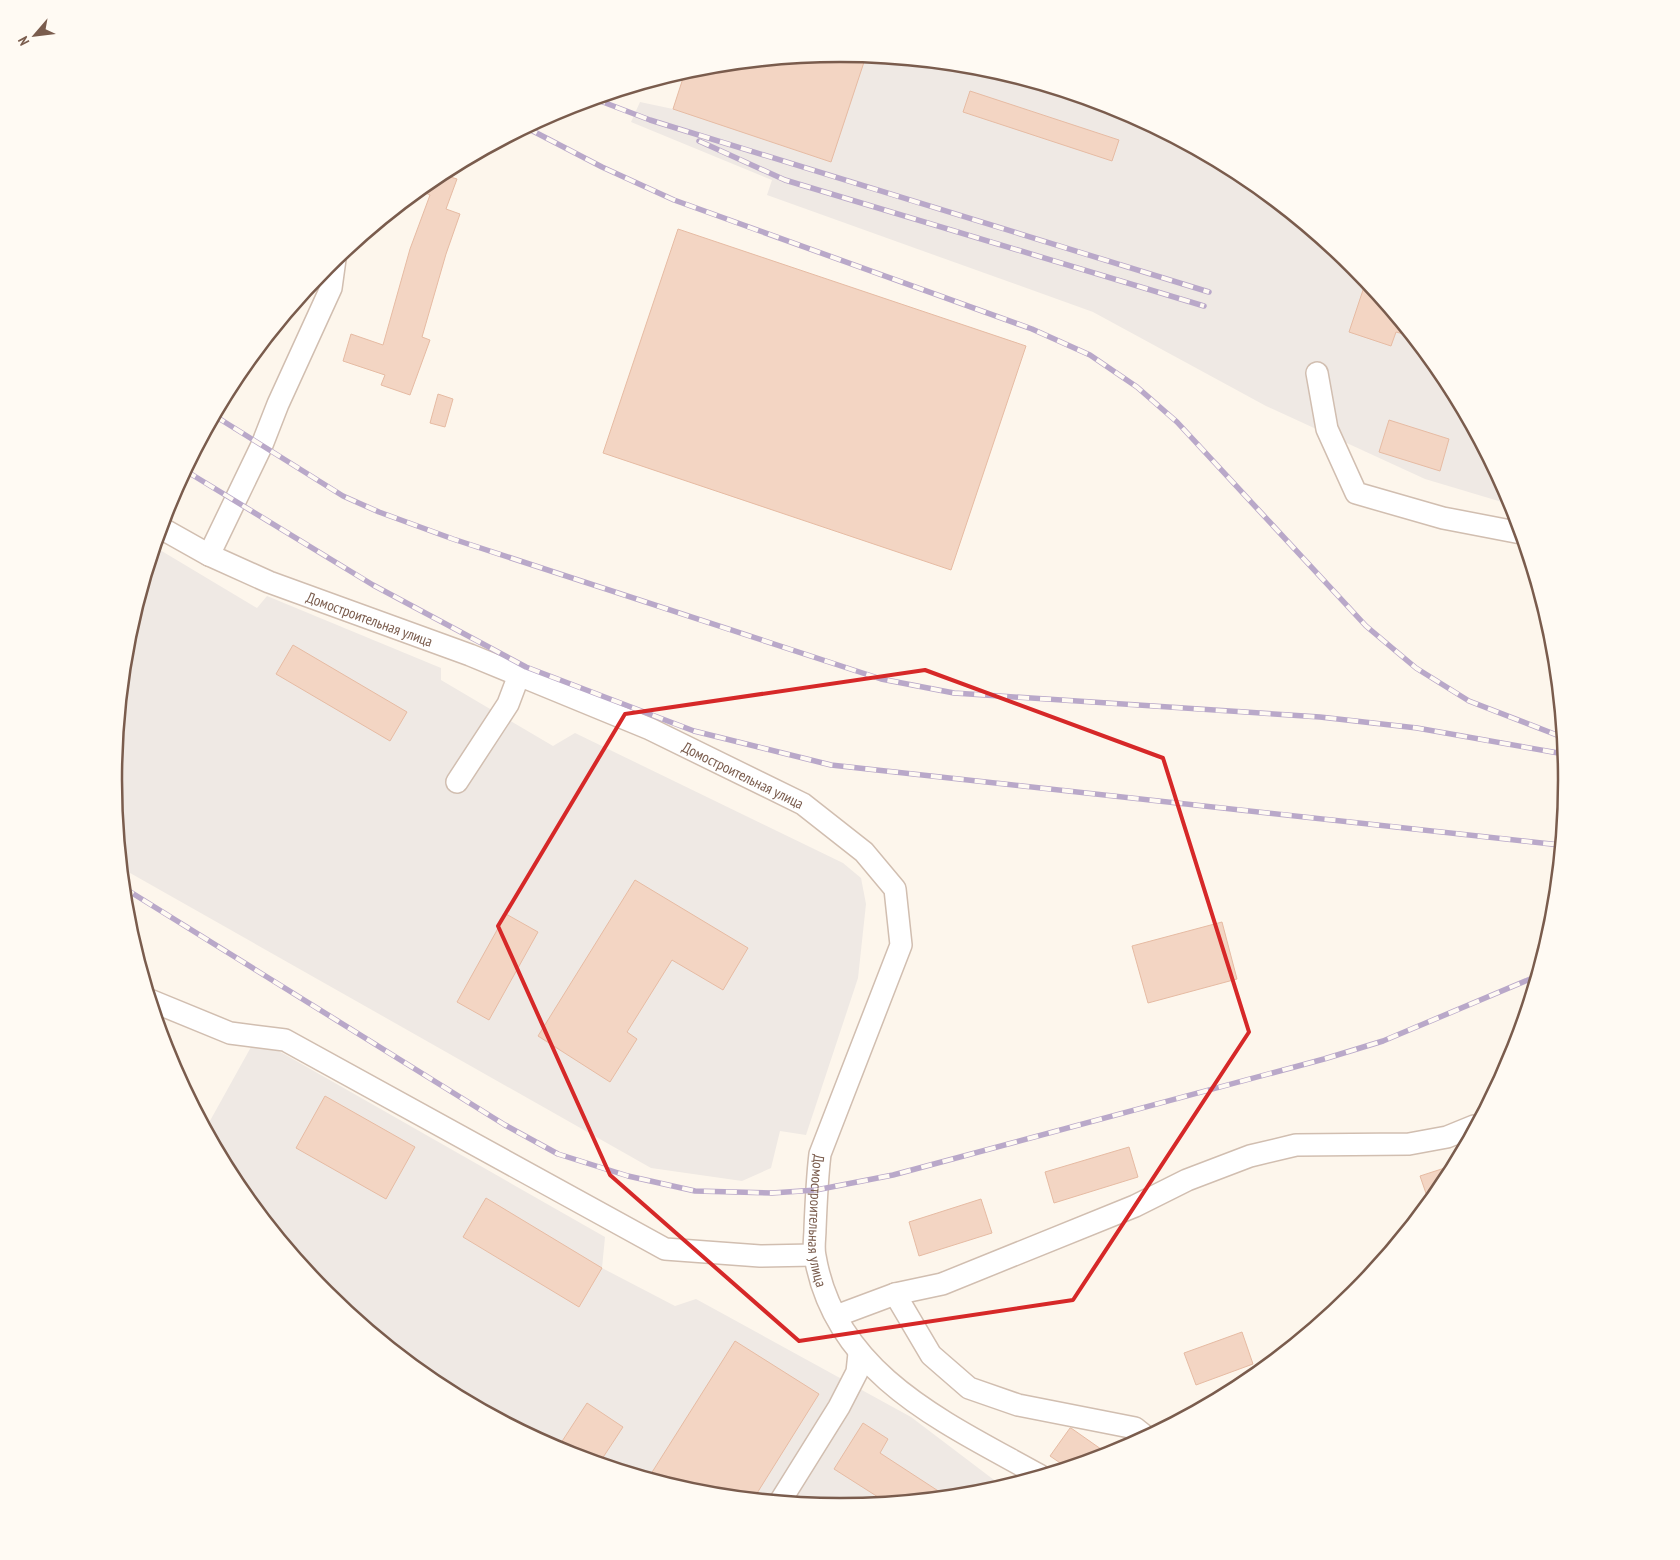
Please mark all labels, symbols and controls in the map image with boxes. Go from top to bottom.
north arrow [10,10,60,60]
text: N [14,34,33,49]
street label: Домостроительная улица [304,587,436,650]
street label: Домостроительная улица [679,737,807,812]
street label: Домостроительная улица [805,1154,832,1289]

